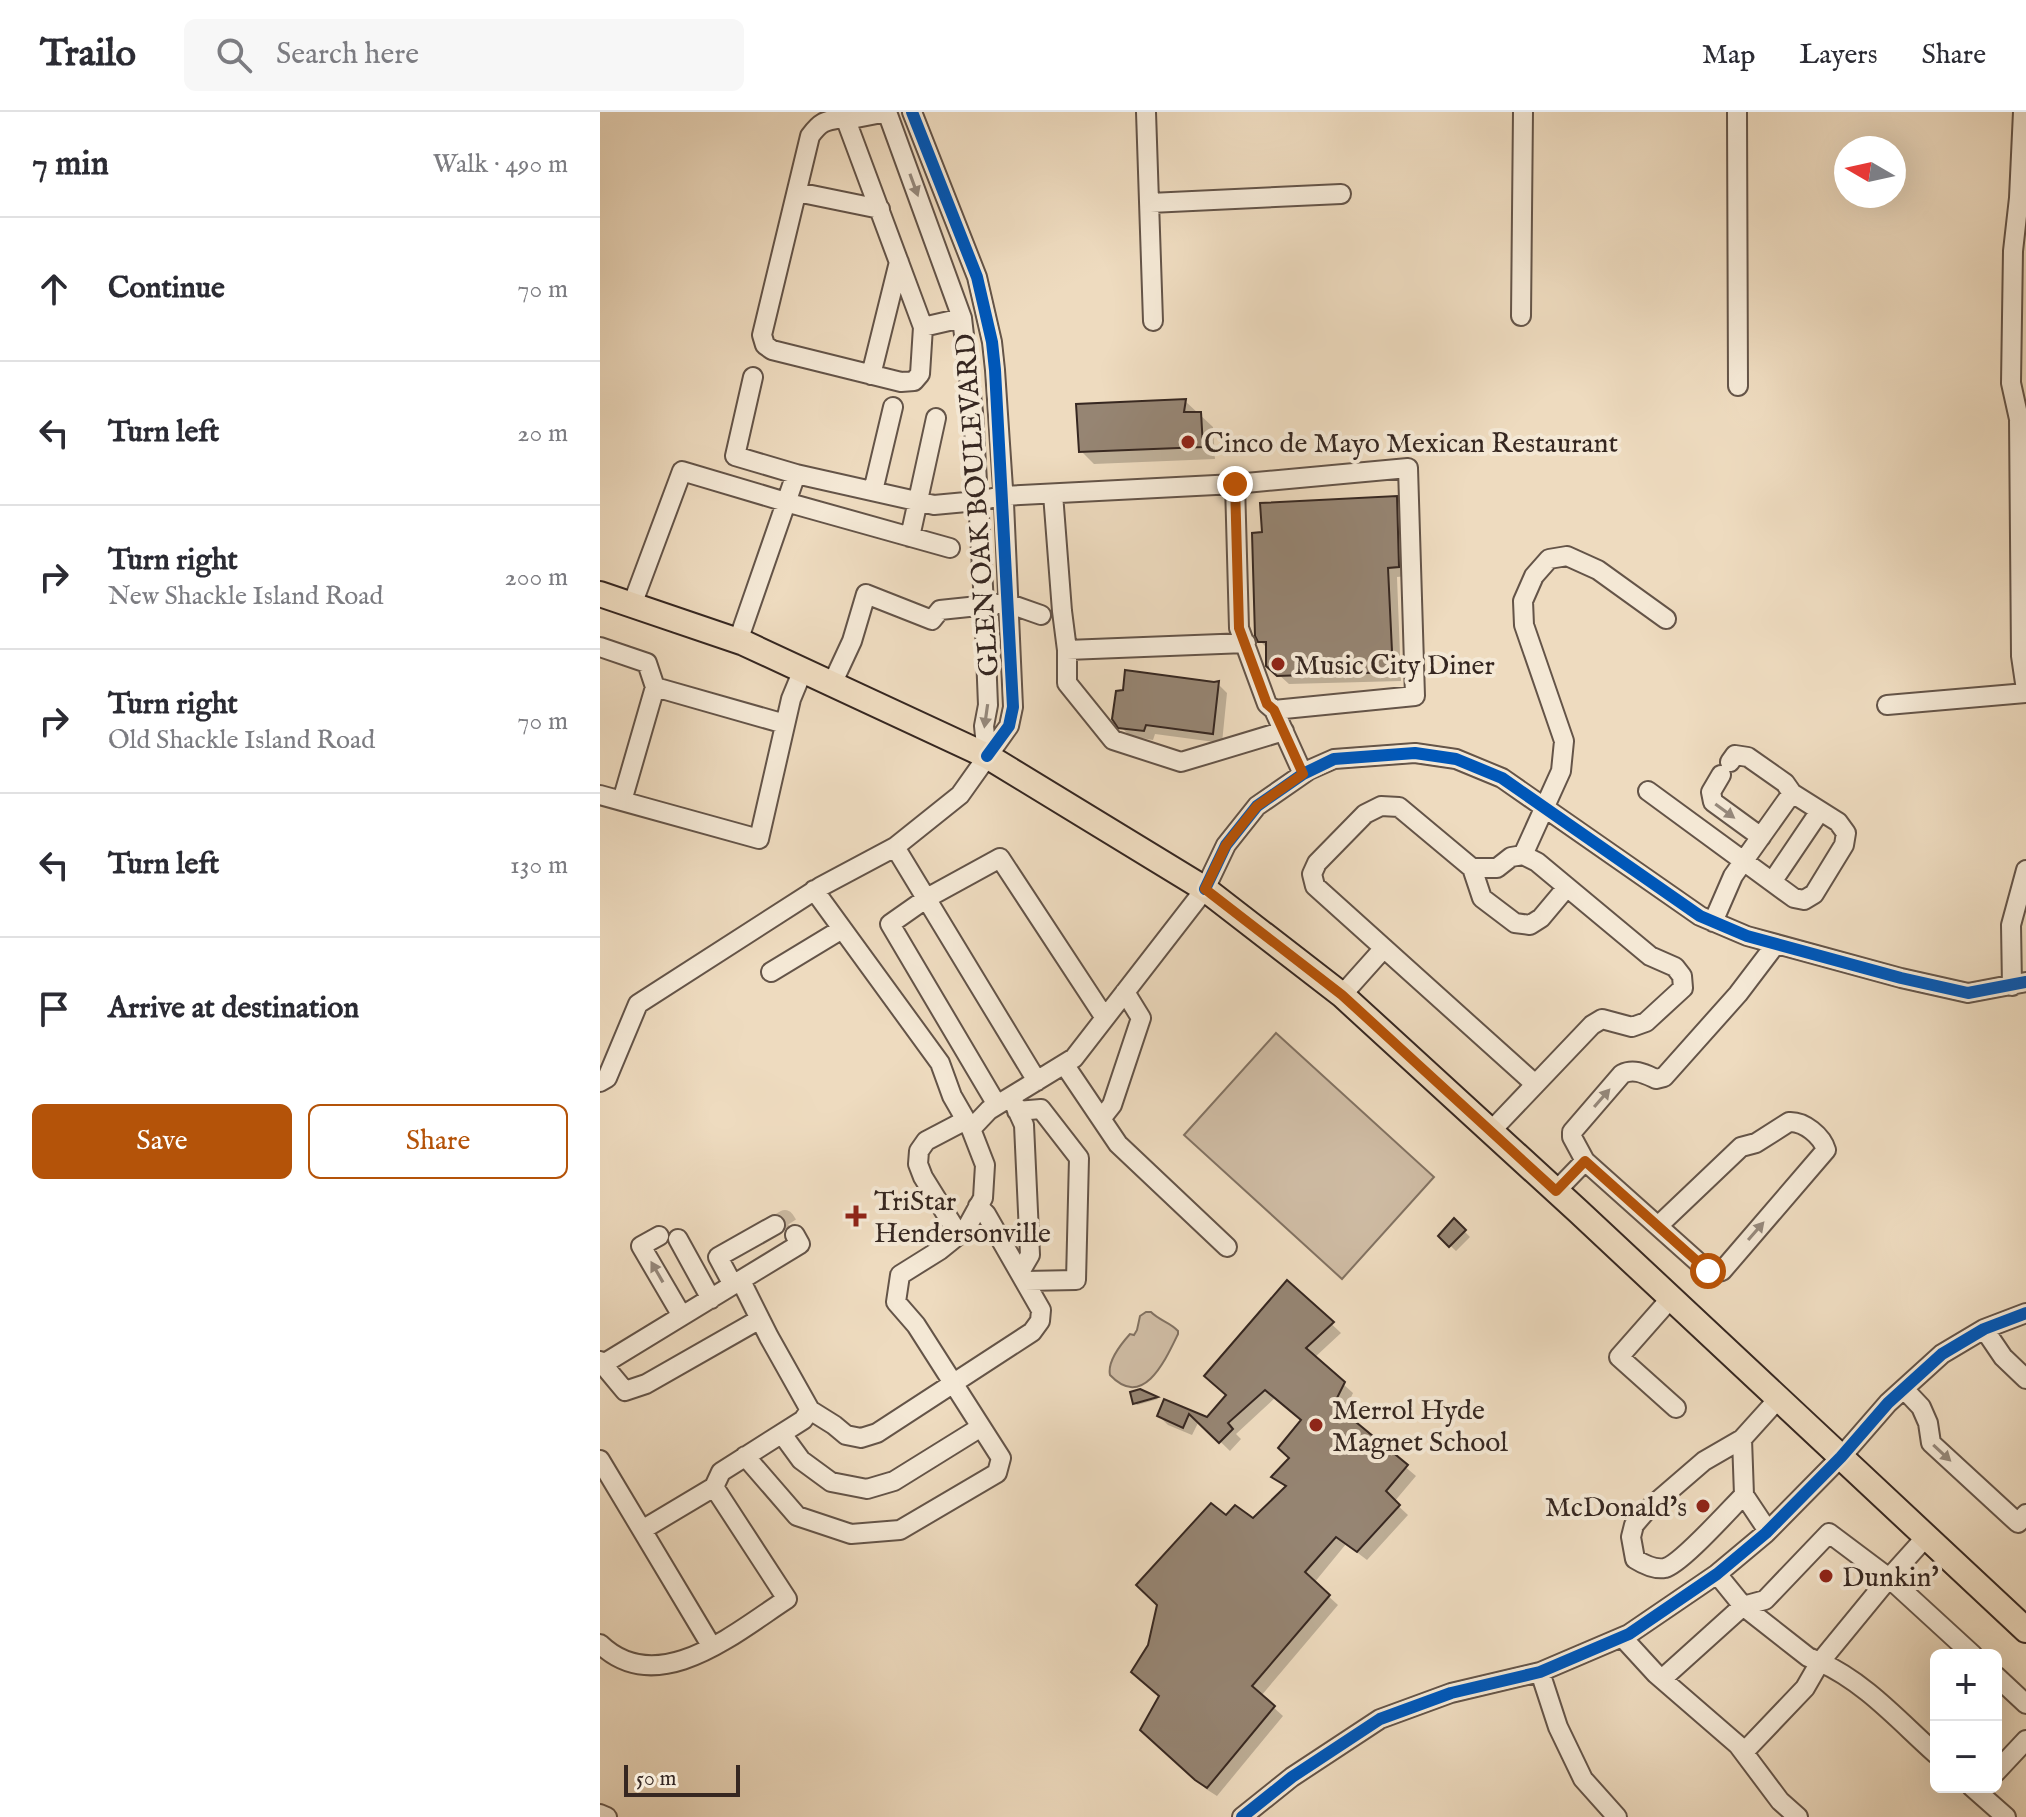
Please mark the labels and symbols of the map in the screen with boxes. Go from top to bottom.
north arrow [1834,136,1906,208]
one-way arrow [908,173,921,197]
street label: GLEN OAK BOULEVARD [949,332,1008,677]
place label: Cinco de Mayo Mexican Restaurant [1204,427,1618,462]
marker: Cinco de Mayo Mexican Restaurant [1179,433,1197,451]
route end [1217,466,1253,502]
place label: Music City Diner [1294,649,1495,684]
marker: Music City Diner [1269,655,1287,673]
one-way arrow [979,703,992,728]
one-way arrow [1715,802,1735,818]
one-way arrow [1593,1088,1610,1108]
place label: TriStar Hendersonville [874,1185,1051,1252]
marker: TriStar Hendersonville [845,1205,867,1227]
one-way arrow [1747,1221,1765,1241]
route start [1690,1253,1726,1289]
one-way arrow [650,1261,664,1284]
place label: Merrol Hyde Magnet School [1332,1394,1508,1461]
marker: Merrol Hyde Magnet School [1307,1416,1325,1434]
one-way arrow [1933,1444,1952,1462]
place label: McDonald's [1545,1491,1687,1526]
marker: McDonald's [1694,1497,1712,1515]
place label: Dunkin' [1842,1561,1939,1596]
marker: Dunkin' [1817,1567,1835,1585]
scale bar [624,1761,740,1797]

